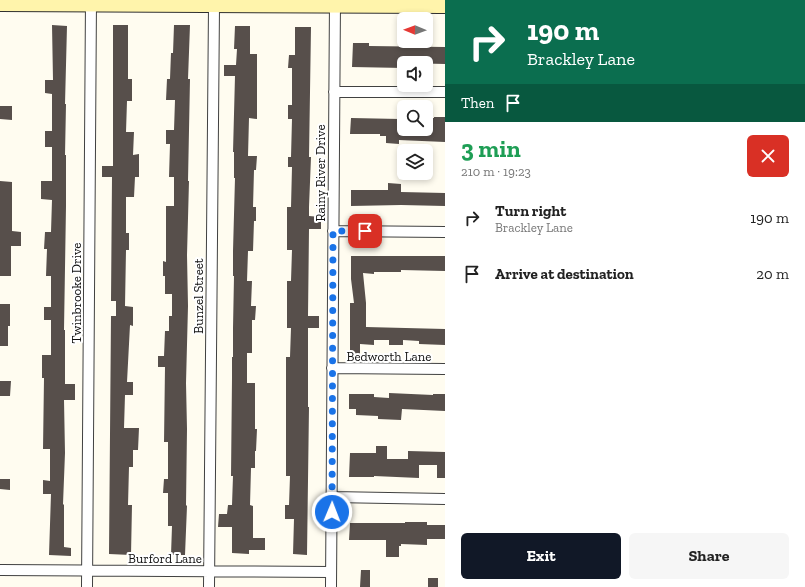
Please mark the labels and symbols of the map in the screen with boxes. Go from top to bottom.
north arrow [397,12,433,48]
street label: Rainy River Drive [313,124,328,222]
pin [348,214,382,248]
street label: Twinbrooke Drive [69,243,84,343]
street label: Bunzel Street [191,258,206,334]
street label: Bedworth Lane [347,349,431,364]
position arrow [311,491,353,533]
street label: Burford Lane [128,551,202,566]

